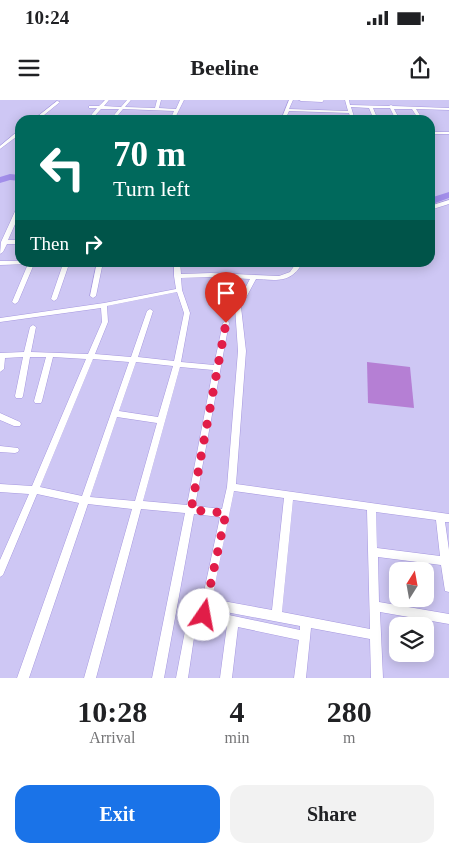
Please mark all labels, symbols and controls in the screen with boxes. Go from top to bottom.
text: 10:24 [25,7,69,28]
icon: menu [15,54,43,82]
icon: share [406,54,434,82]
text: Beeline [190,55,259,80]
icon: left [30,135,95,200]
text: 70 m [113,135,186,174]
text: Turn left [113,176,190,201]
icon: right [79,230,107,258]
text: Then [30,233,69,254]
pin [205,272,247,323]
icon: arrive [212,279,240,307]
north arrow [389,562,434,608]
map controls [389,562,434,662]
position arrow [177,588,229,640]
button: layers [389,617,434,662]
text: 10:28 [77,695,147,728]
text: 4 [229,695,244,728]
text: 280 [327,695,372,728]
text: Arrival [89,729,135,746]
text: min [225,729,249,746]
text: m [343,729,355,746]
button: Exit [15,785,220,843]
button: Share [230,785,434,843]

